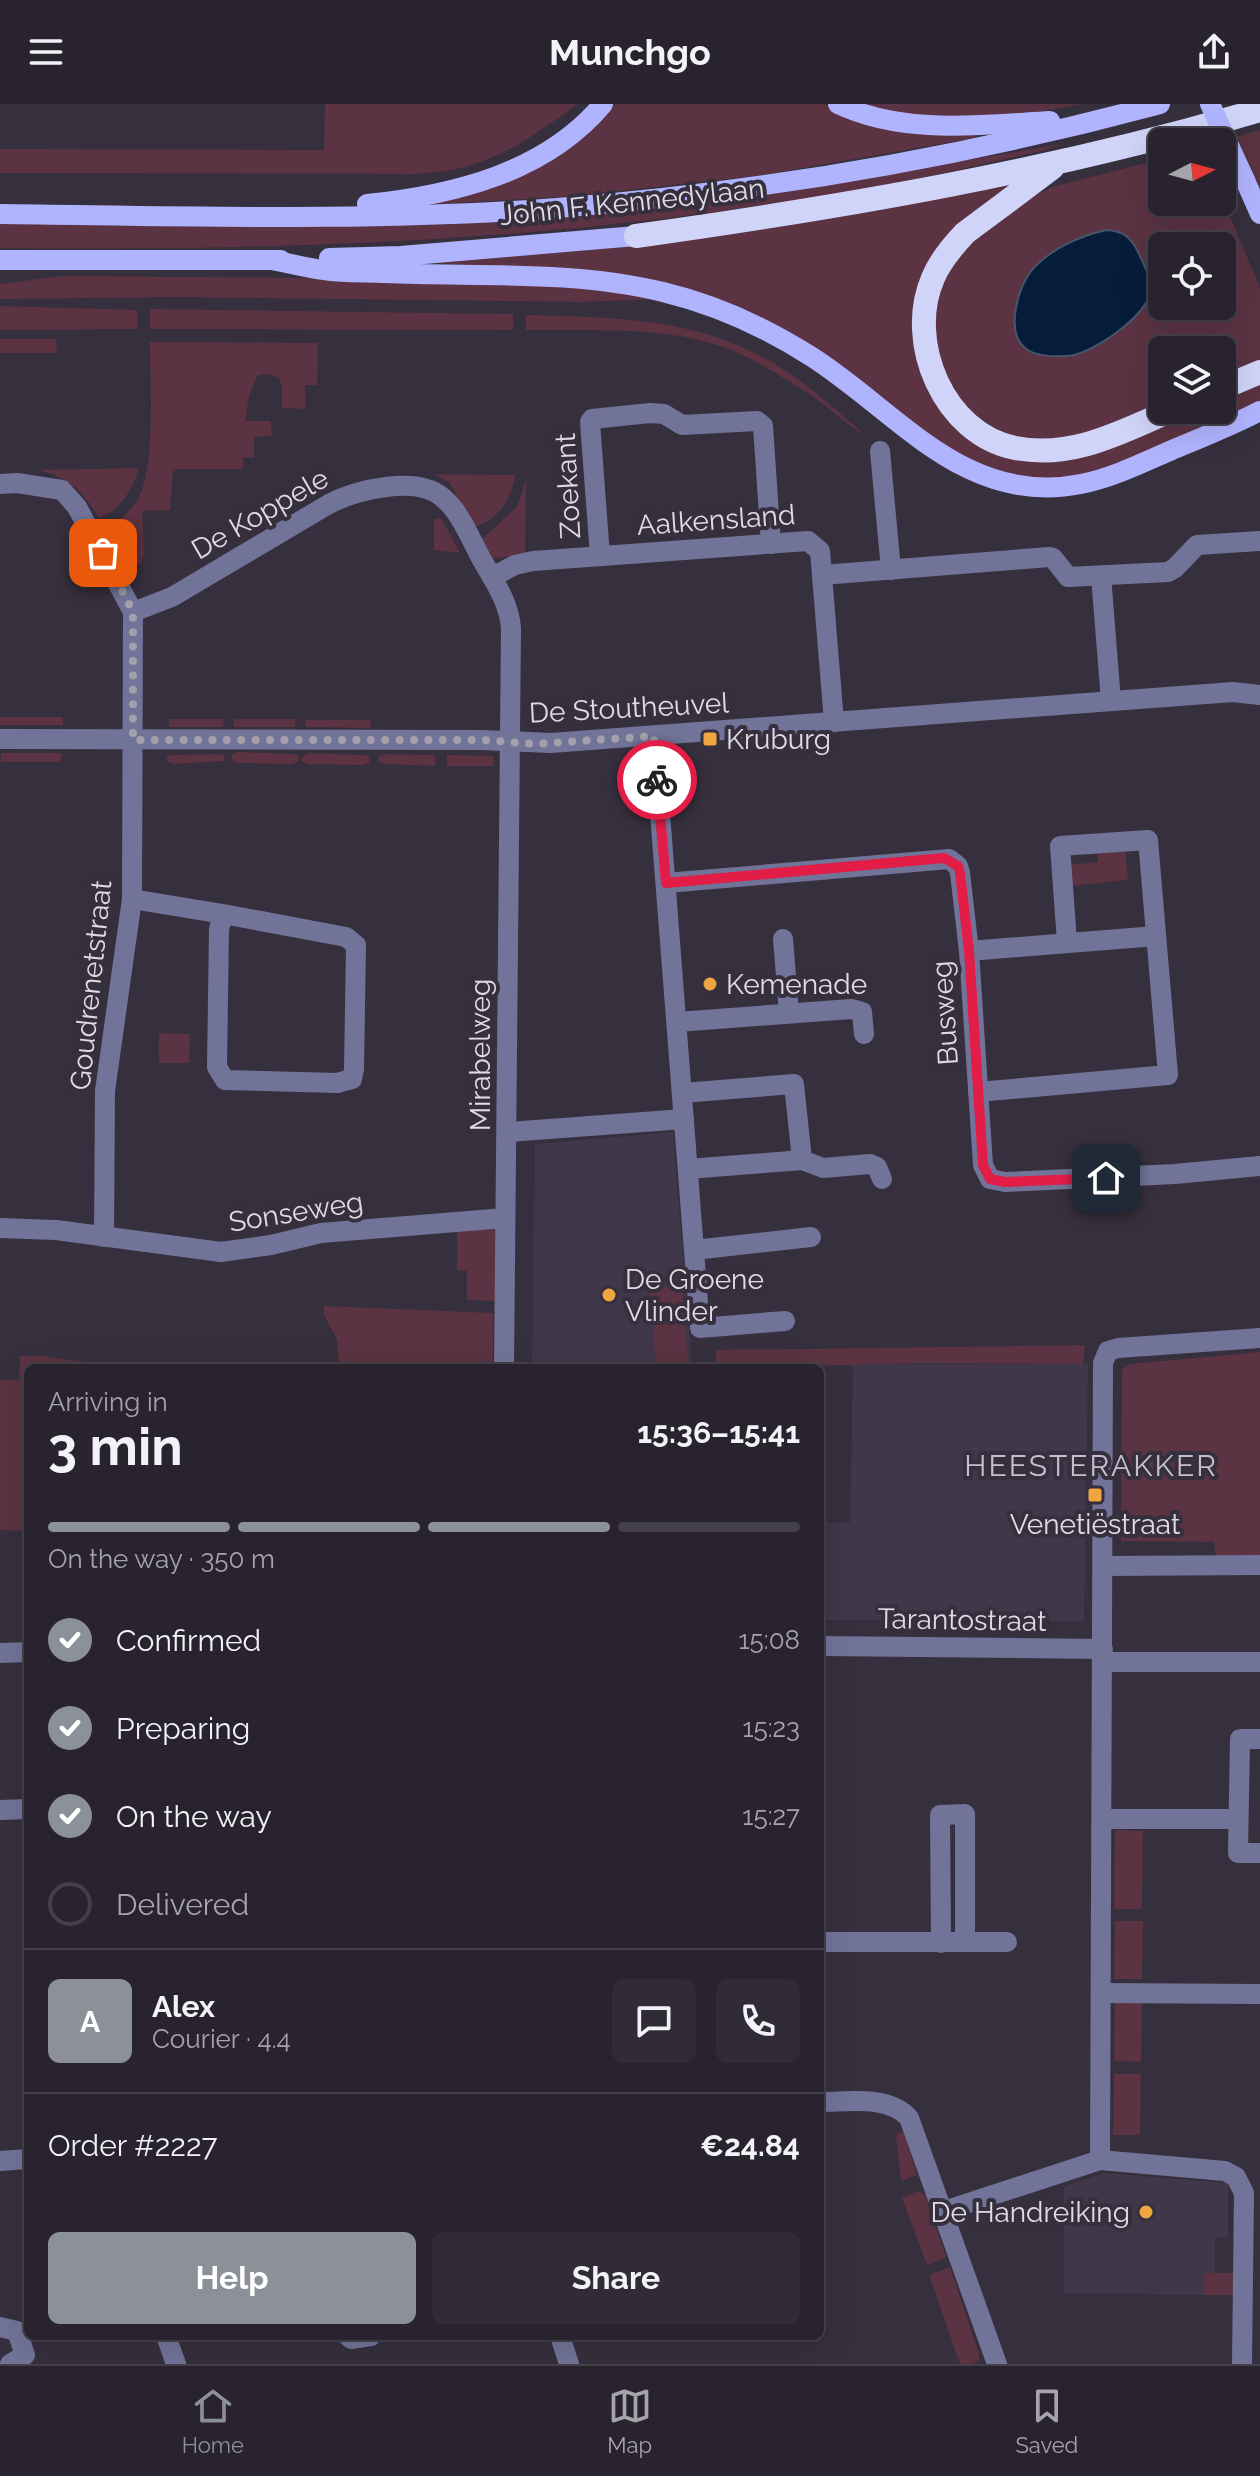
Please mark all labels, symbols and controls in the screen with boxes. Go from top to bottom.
icon: menu [24,30,68,74]
icon: share [1192,30,1236,74]
text: Munchgo [549,31,711,73]
north arrow [1148,128,1236,216]
map controls [1148,128,1236,424]
street label: John F. Kennedylaan [498,172,766,232]
button: locate [1148,232,1236,320]
button: layers [1148,336,1236,424]
street label: Zoekant [549,432,587,540]
street label: De Koppele [186,462,334,566]
street label: Aalkensland [636,498,796,542]
pin [69,519,137,587]
icon: bag [81,531,125,575]
street label: De Stoutheuvel [528,686,730,730]
place label: Kruburg [726,723,831,756]
marker: Kruburg [701,730,719,748]
courier [617,740,697,820]
icon: bike [635,758,679,802]
street label: Goudrenetstraat [64,878,119,1092]
street label: Busweg [925,960,965,1066]
place label: Kemenade [726,968,867,1001]
marker: Kemenade [701,975,719,993]
street label: Mirabelweg [464,979,497,1131]
pin [1072,1144,1140,1212]
icon: home [1084,1156,1128,1200]
street label: Sonseweg [226,1185,366,1239]
place label: De Groene Vlinder [625,1263,764,1328]
marker: De Groene Vlinder [600,1286,618,1304]
text: Arriving in [48,1387,168,1417]
text: 15:36–15:41 [637,1415,800,1450]
text: 3 min [48,1416,183,1477]
district label: HEESTERAKKER [964,1448,1218,1483]
marker: Venetiëstraat [1086,1486,1104,1504]
place label: Venetiëstraat [1010,1508,1181,1541]
text: On the way · 350 m [48,1544,275,1574]
street label: Tarantostraat [877,1602,1047,1638]
icon: check [48,1618,92,1662]
text: Confirmed [116,1623,261,1658]
text: 15:08 [738,1625,800,1655]
icon: check [48,1706,92,1750]
text: Preparing [116,1711,250,1746]
text: 15:23 [742,1713,800,1743]
icon: check [48,1794,92,1838]
text: On the way [116,1799,272,1834]
text: 15:27 [742,1801,800,1831]
text: Delivered [116,1887,249,1922]
button: chat [612,1979,696,2063]
button: phone [716,1979,800,2063]
text: Alex [152,1989,215,2024]
text: A [80,2004,100,2039]
text: Courier · 4.4 [152,2024,291,2054]
text: Order #2227 [48,2128,218,2163]
text: €24.84 [700,2128,800,2163]
place label: De Handreiking [930,2196,1130,2229]
marker: De Handreiking [1137,2203,1155,2221]
button: Help [48,2232,416,2324]
button: Share [432,2232,800,2324]
tab: Home [182,2384,244,2458]
tab: Map [607,2384,652,2458]
tab: Saved [1015,2384,1078,2458]

